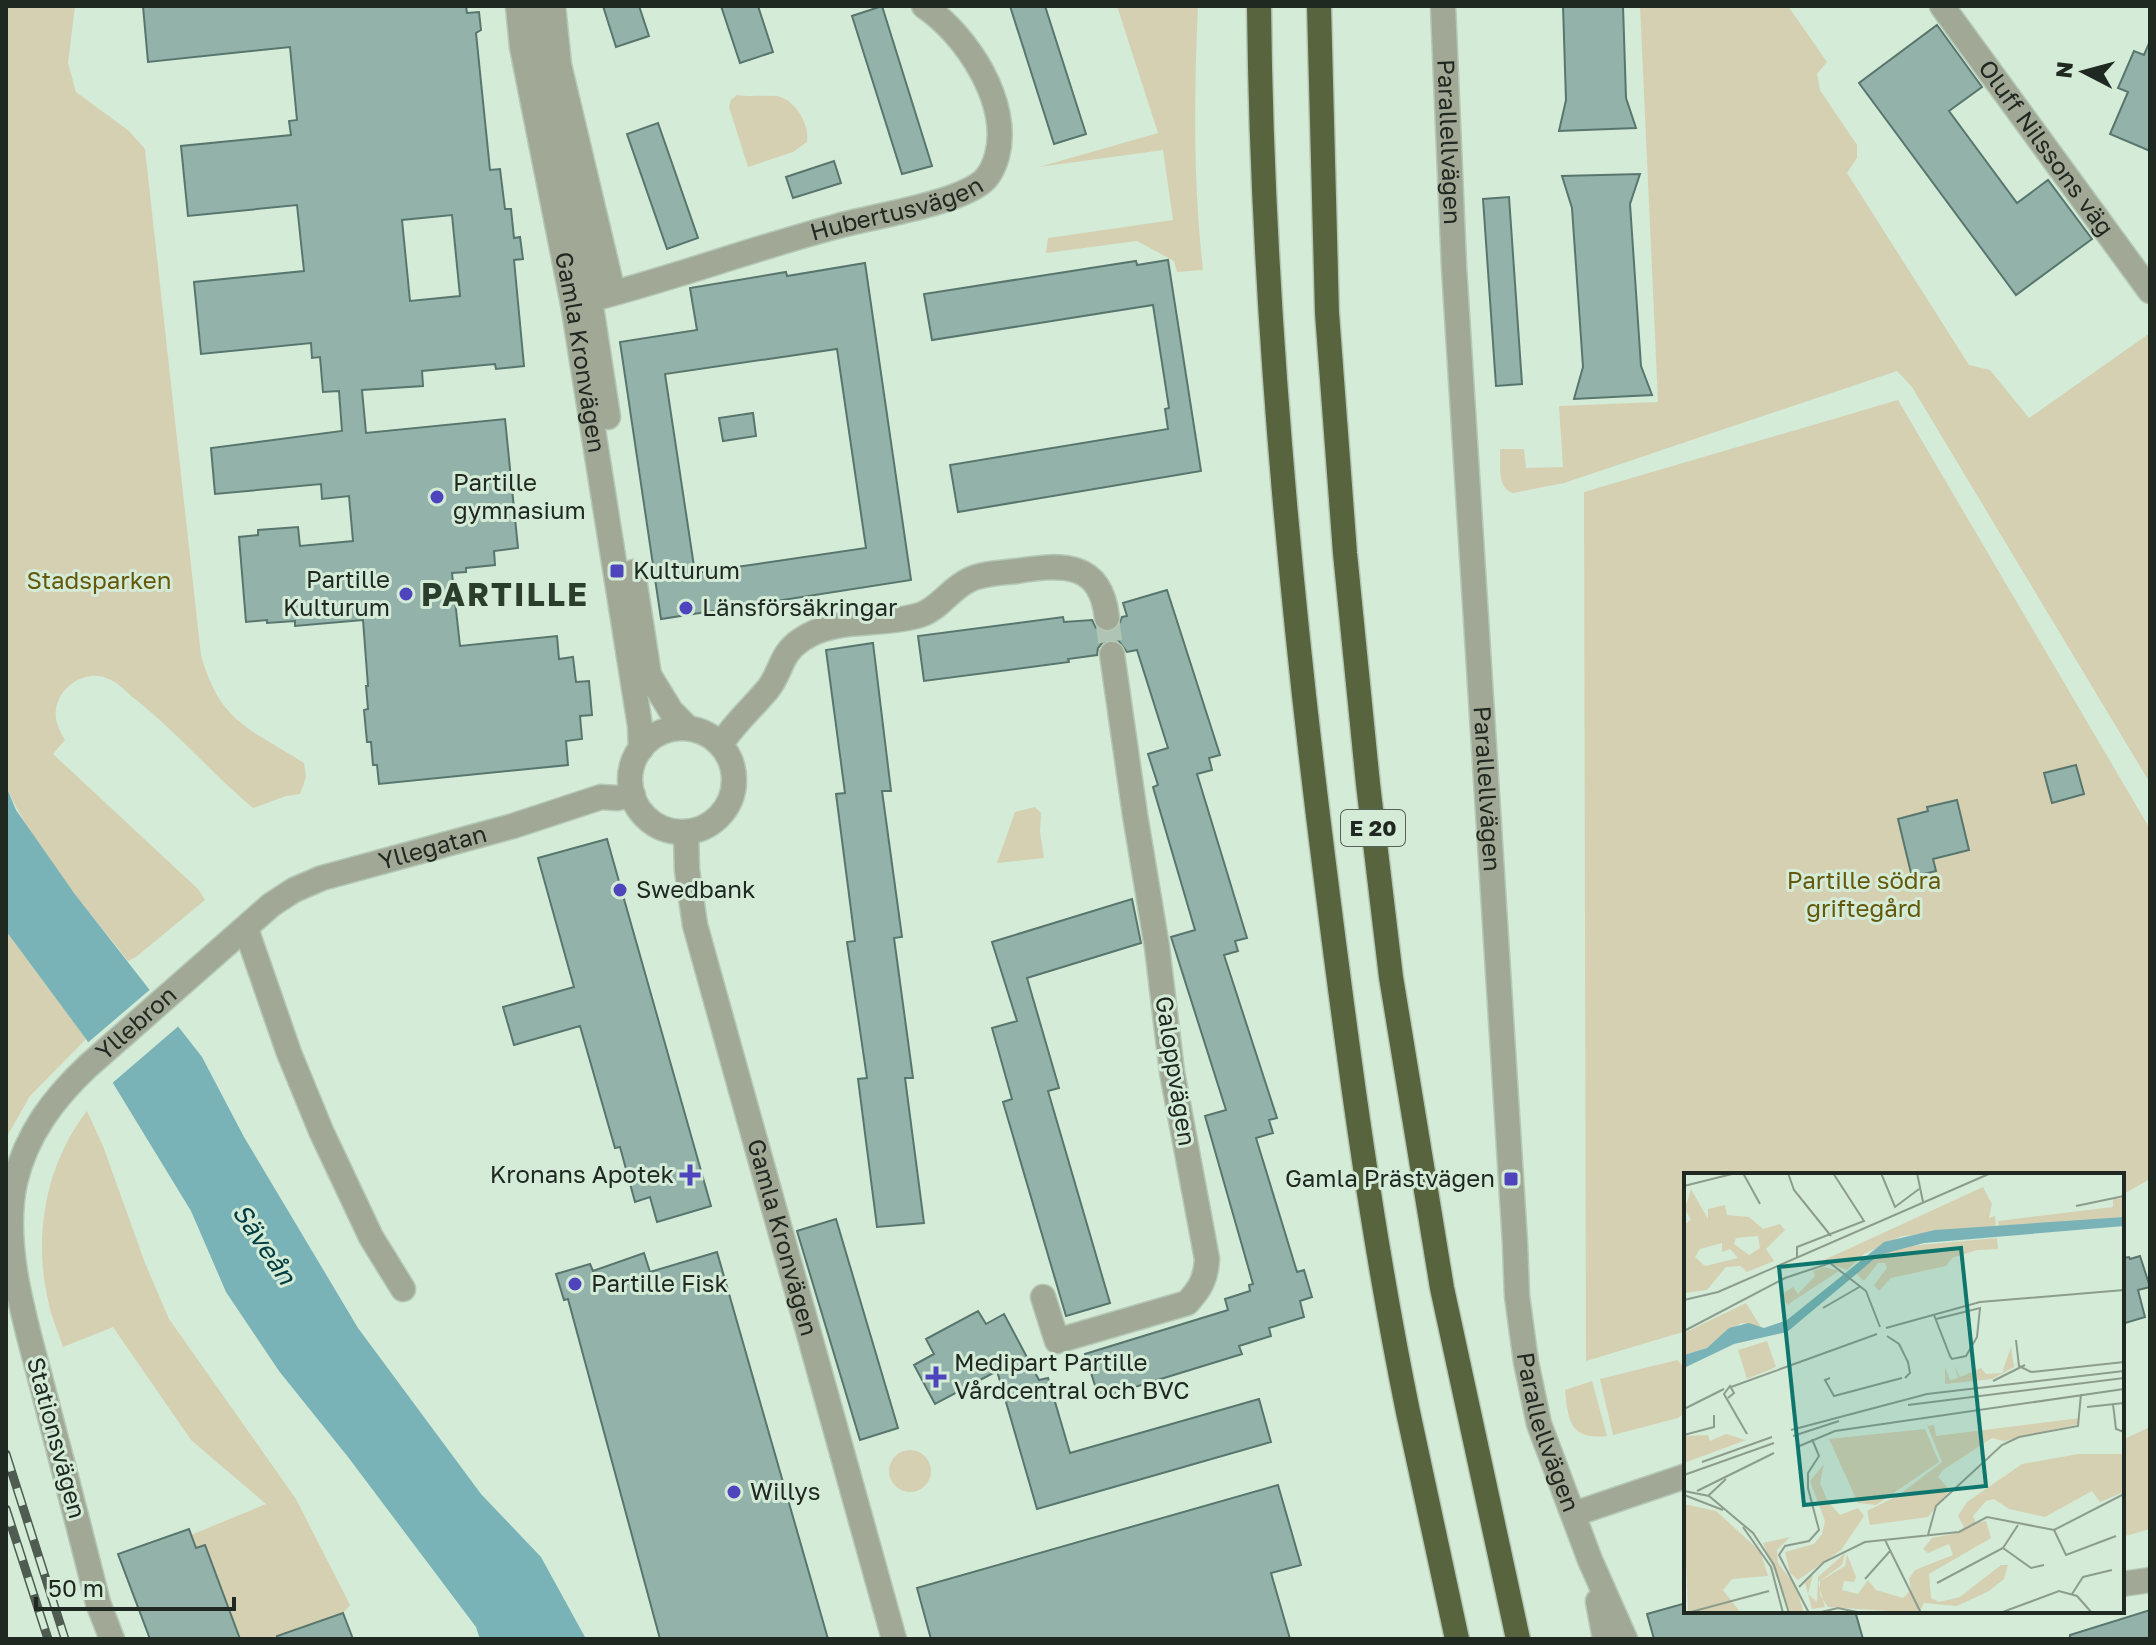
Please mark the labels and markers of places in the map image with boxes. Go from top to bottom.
place label: Partille gymnasium [453,467,586,524]
marker: Partille gymnasium [428,488,446,506]
place label: Kulturum [633,555,740,584]
marker: Kulturum [608,562,626,580]
place label: Partille Kulturum [283,564,390,621]
marker: Partille Kulturum [397,585,415,603]
place label: Länsförsäkringar [702,592,897,621]
marker: Länsförsäkringar [677,599,695,617]
place label: Swedbank [636,874,756,903]
marker: Swedbank [611,881,629,899]
place label: Kronans Apotek [490,1159,674,1188]
place label: Gamla Prästvägen [1285,1163,1495,1192]
marker: Kronans Apotek [681,1166,699,1184]
marker: Gamla Prästvägen [1502,1170,1520,1188]
place label: Partille Fisk [591,1268,728,1297]
marker: Partille Fisk [566,1275,584,1293]
place label: Medipart Partille Vårdcentral och BVC [954,1347,1190,1404]
marker: Medipart Partille Vårdcentral och BVC [925,1366,947,1388]
place label: Willys [750,1476,821,1505]
marker: Willys [725,1483,743,1501]

